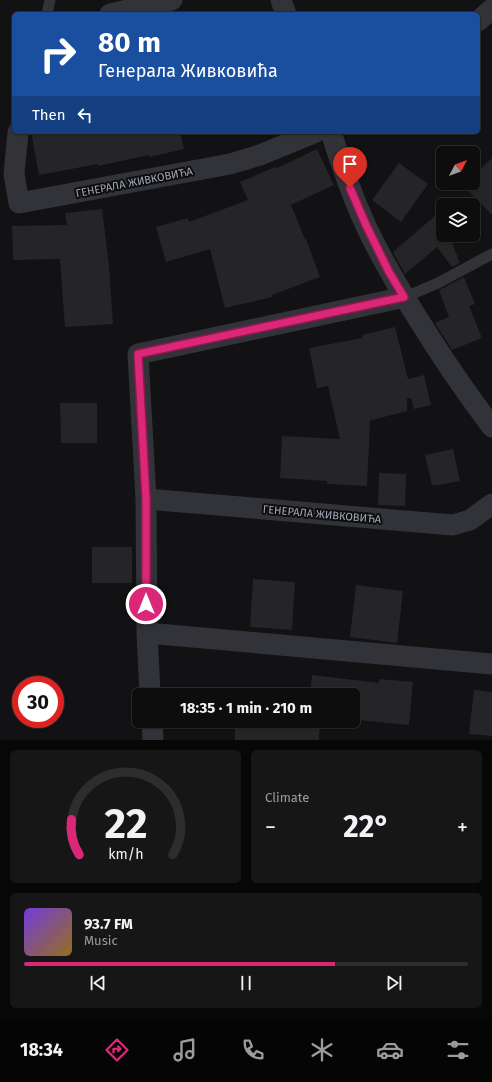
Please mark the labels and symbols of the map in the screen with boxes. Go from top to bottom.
north arrow [436,146,480,190]
pin [333,147,367,188]
street label: ГЕНЕРАЛА ЖИВКОВИЋА [74,165,194,200]
street label: ГЕНЕРАЛА ЖИВКОВИЋА [262,503,382,526]
position arrow [125,583,167,625]
speed limit sign: 30 [12,676,64,728]

